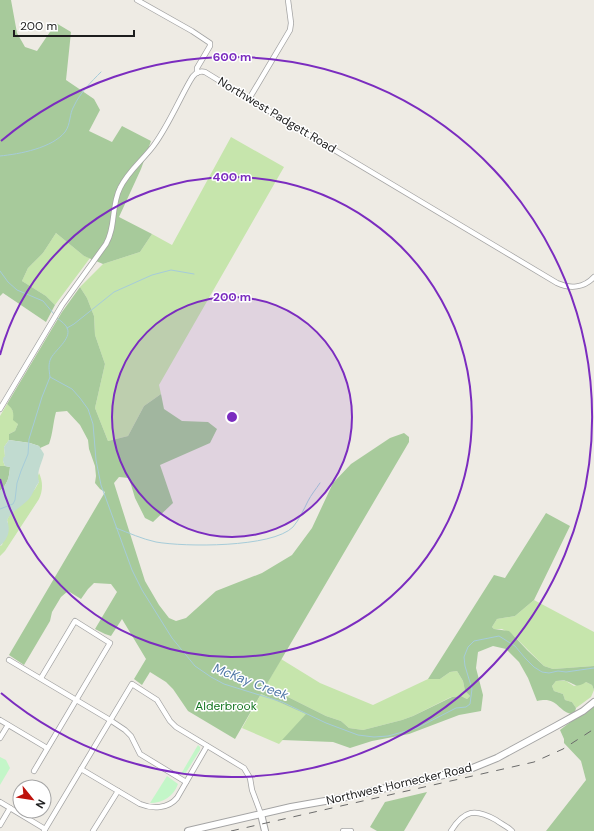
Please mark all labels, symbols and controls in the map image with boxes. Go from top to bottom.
scale bar [14,12,134,38]
text: 200 m [20,18,57,34]
text: 600 m [213,49,251,65]
street label: Northwest Padgett Road [215,73,339,157]
text: 400 m [213,169,251,185]
text: 200 m [213,289,251,305]
centre of rings [225,410,239,424]
water label: McKay Creek [211,659,291,704]
park label: Alderbrook [195,698,257,714]
street label: Northwest Hornecker Road [325,759,473,809]
north arrow [12,779,52,819]
text: N [33,797,49,811]

